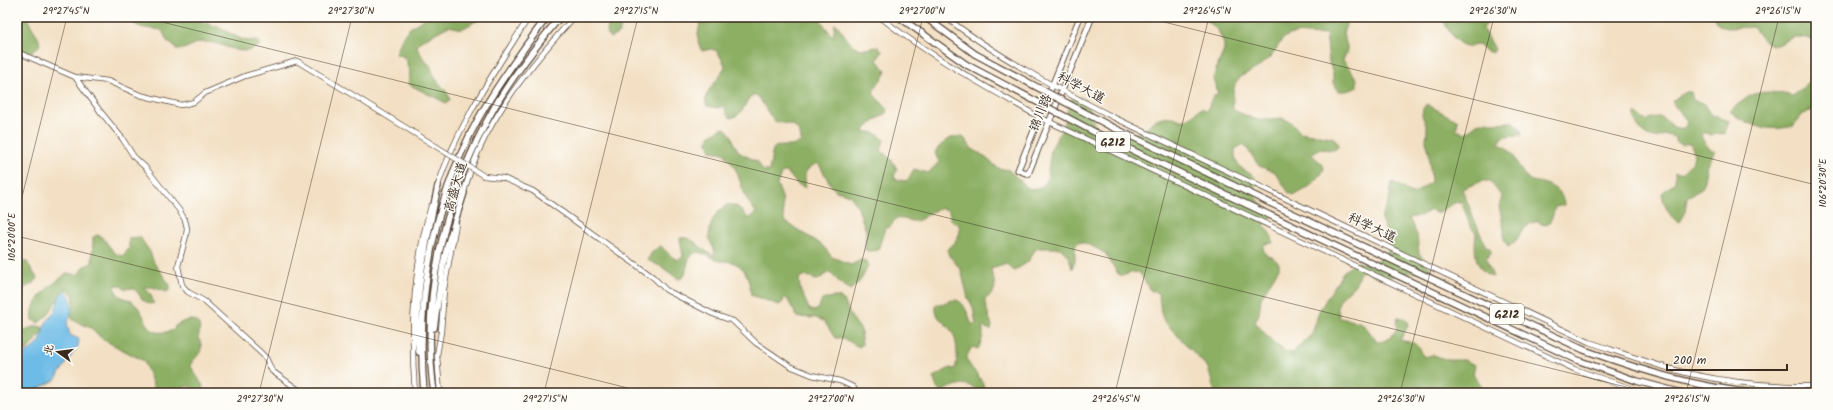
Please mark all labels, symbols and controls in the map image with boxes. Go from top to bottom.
text: 29°27'45"N [43,3,90,19]
text: 29°27'30"N [328,3,375,19]
text: 29°27'15"N [614,3,658,19]
text: 29°27'00"N [899,3,945,19]
text: 29°26'45"N [1183,3,1231,19]
text: 29°26'30"N [1469,3,1517,19]
text: 29°26'15"N [1755,3,1801,19]
street label: 科学大道 [1053,67,1109,109]
street label: 锦川路 [1024,91,1058,135]
road number: G212 [1096,132,1130,152]
text: 106°20'30"E [1815,157,1831,208]
street label: 高盛大道 [439,159,473,215]
street label: 科学大道 [1344,207,1400,249]
text: 106°20'00"E [4,212,20,261]
road number: G212 [1490,304,1524,324]
north arrow [38,332,78,372]
text: 北 [39,342,59,357]
scale bar [1667,346,1787,372]
text: 200 m [1673,351,1707,370]
text: 29°27'30"N [237,391,284,407]
text: 29°27'15"N [523,391,567,407]
text: 29°27'00"N [808,391,854,407]
text: 29°26'45"N [1092,391,1140,407]
text: 29°26'30"N [1377,391,1425,407]
text: 29°26'15"N [1664,391,1710,407]

